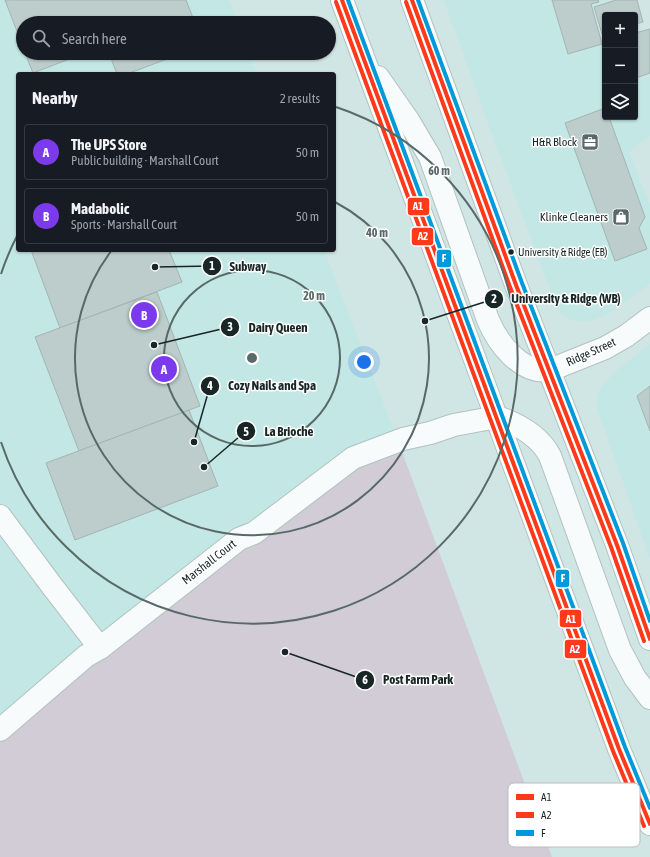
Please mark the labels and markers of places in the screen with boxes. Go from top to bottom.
office icon: H&R Block [580,132,600,152]
place label: H&R Block [532,135,578,149]
shop icon: Klinke Cleaners [611,207,631,227]
place label: Klinke Cleaners [540,210,608,224]
place label: University & Ridge (EB) [518,246,608,258]
marker: University & Ridge (EB) [506,247,516,257]
callout: Subway [202,253,274,278]
callout: University & Ridge (WB) [484,286,629,311]
pin: B [131,300,157,330]
callout: Dairy Queen [220,315,316,340]
centre of rings [245,351,259,365]
pin: A [151,354,177,384]
callout: Cozy Nails and Spa [200,373,324,398]
callout: La Brioche [236,419,321,444]
callout: Post Farm Park [355,667,461,692]

